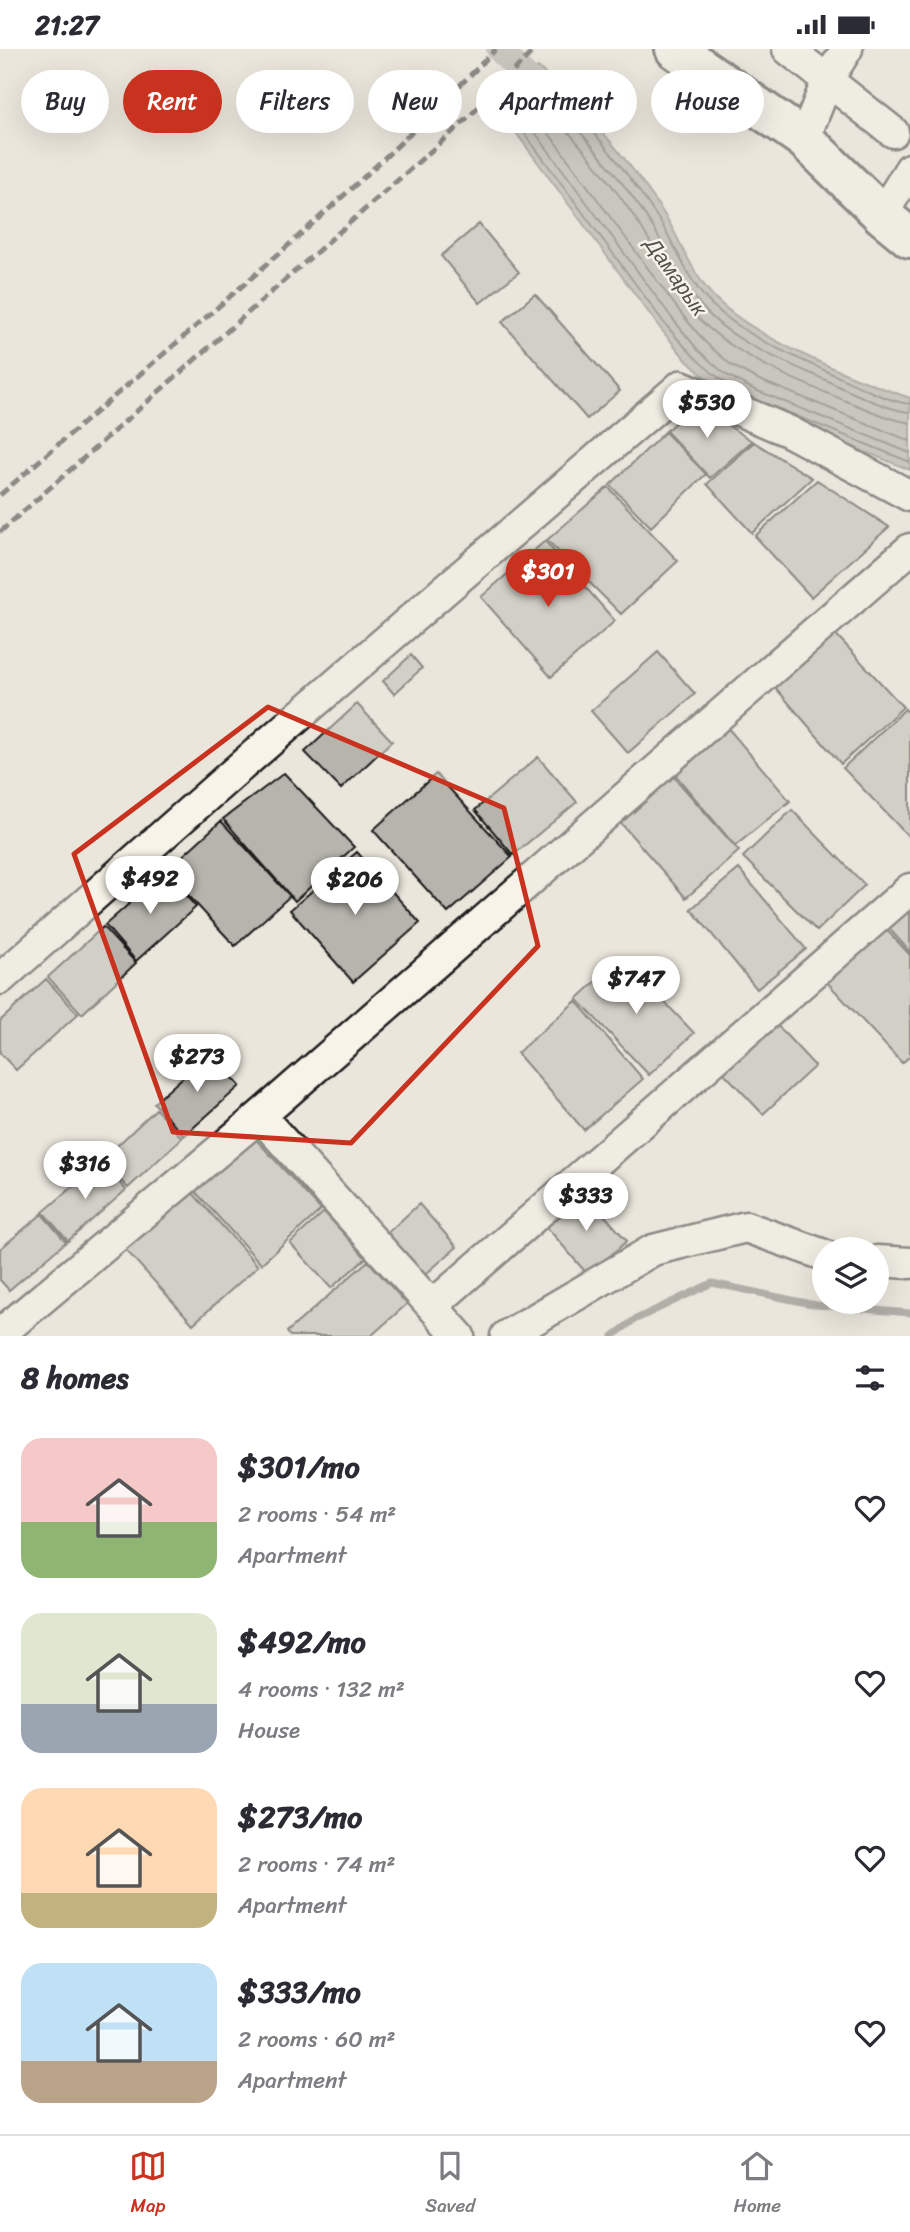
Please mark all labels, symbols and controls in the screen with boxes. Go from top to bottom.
text: 21:27 [35,2,99,48]
chip: Buy [21,70,109,133]
chip: Rent [123,70,222,133]
chip: Filters [236,70,354,133]
chip: New [368,70,462,133]
chip: Apartment [476,70,637,133]
chip: House [651,70,764,133]
water label: Дамарык [634,228,718,325]
pin: $530 [666,381,748,440]
text: $530 [679,382,735,423]
pin: $301 [507,549,589,609]
text: $301 [522,551,574,592]
pin: $492 [109,857,191,916]
pin: $206 [314,857,396,917]
text: $492 [121,858,179,899]
text: $206 [327,859,383,900]
pin: $747 [595,957,677,1016]
text: $747 [608,958,664,999]
pin: $273 [156,1035,238,1094]
text: $273 [170,1036,224,1077]
pin: $316 [44,1141,126,1201]
text: $316 [59,1143,111,1184]
pin: $333 [545,1173,627,1233]
text: $333 [559,1175,613,1216]
map controls [812,1237,889,1314]
button: layers [812,1237,889,1314]
text: 8 homes [21,1351,129,1405]
icon: filters [851,1359,889,1397]
text: $301/mo [238,1440,360,1494]
icon: home [77,1466,161,1550]
icon: heart [851,1489,889,1527]
text: 2 rooms · 54 m² [238,1494,396,1535]
text: Apartment [238,1535,347,1576]
text: $492/mo [238,1615,366,1669]
icon: home [77,1641,161,1725]
icon: heart [851,1664,889,1702]
text: 4 rooms · 132 m² [238,1669,405,1710]
text: House [238,1710,300,1751]
text: $273/mo [238,1790,362,1844]
icon: home [77,1816,161,1900]
icon: heart [851,1839,889,1877]
text: 2 rooms · 74 m² [238,1844,395,1885]
text: Apartment [238,1885,347,1926]
text: $333/mo [238,1965,361,2019]
icon: home [77,1991,161,2075]
icon: heart [851,2014,889,2052]
text: 2 rooms · 60 m² [238,2019,396,2060]
text: Apartment [238,2060,347,2101]
tab: Map [129,2147,167,2222]
tab: Saved [425,2147,475,2222]
tab: Home [733,2147,781,2222]

